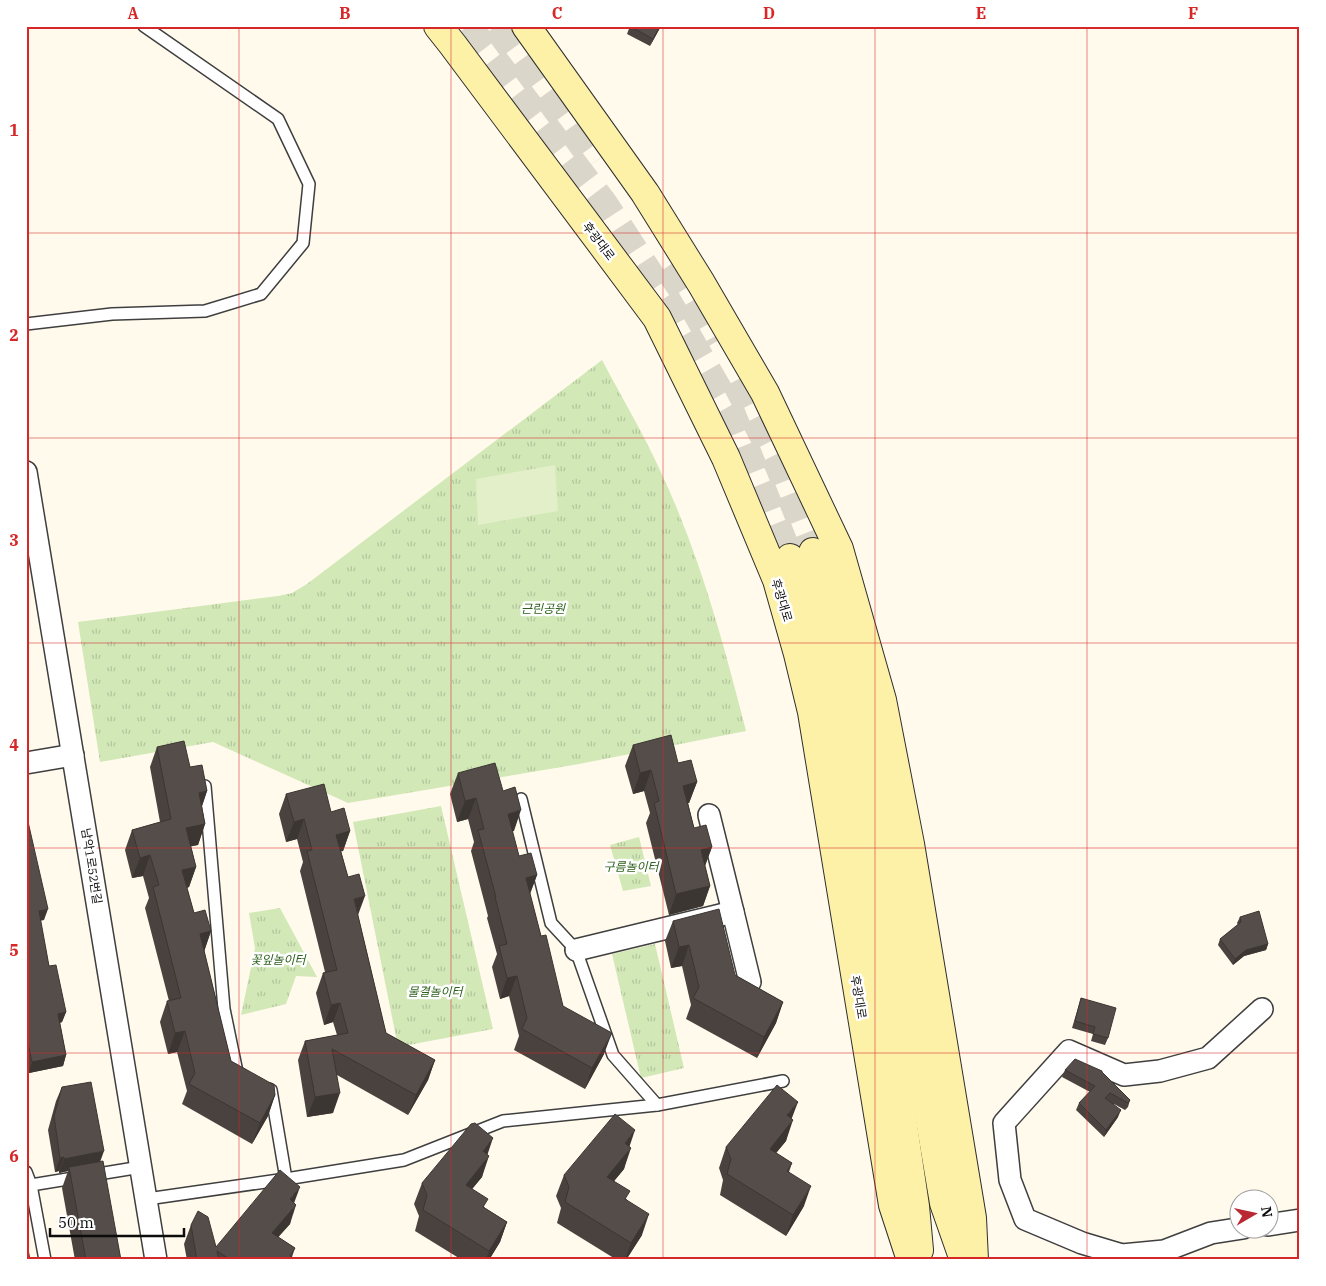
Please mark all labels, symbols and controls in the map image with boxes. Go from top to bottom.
text: A [127,3,139,23]
text: B [339,3,351,23]
text: C [552,3,562,23]
text: D [763,3,775,23]
text: E [976,3,986,23]
text: F [1188,3,1198,23]
text: 1 [9,120,19,140]
street label: 후광대로 [580,219,618,263]
text: 2 [9,325,19,345]
text: 3 [9,530,19,550]
street label: 후광대로 [768,577,796,623]
park label: 근린공원 [521,601,566,616]
text: 4 [9,735,19,755]
street label: 남악1로52번길 [79,827,105,905]
park label: 구름놀이터 [603,859,661,874]
text: 5 [9,940,19,960]
park label: 꽃잎놀이터 [250,952,308,967]
street label: 후광대로 [848,974,870,1020]
park label: 물결놀이터 [407,984,465,999]
text: 6 [9,1146,19,1166]
north arrow [1228,1188,1278,1238]
text: N [1257,1205,1277,1219]
scale bar [50,1206,184,1238]
text: 50 m [58,1213,94,1232]

